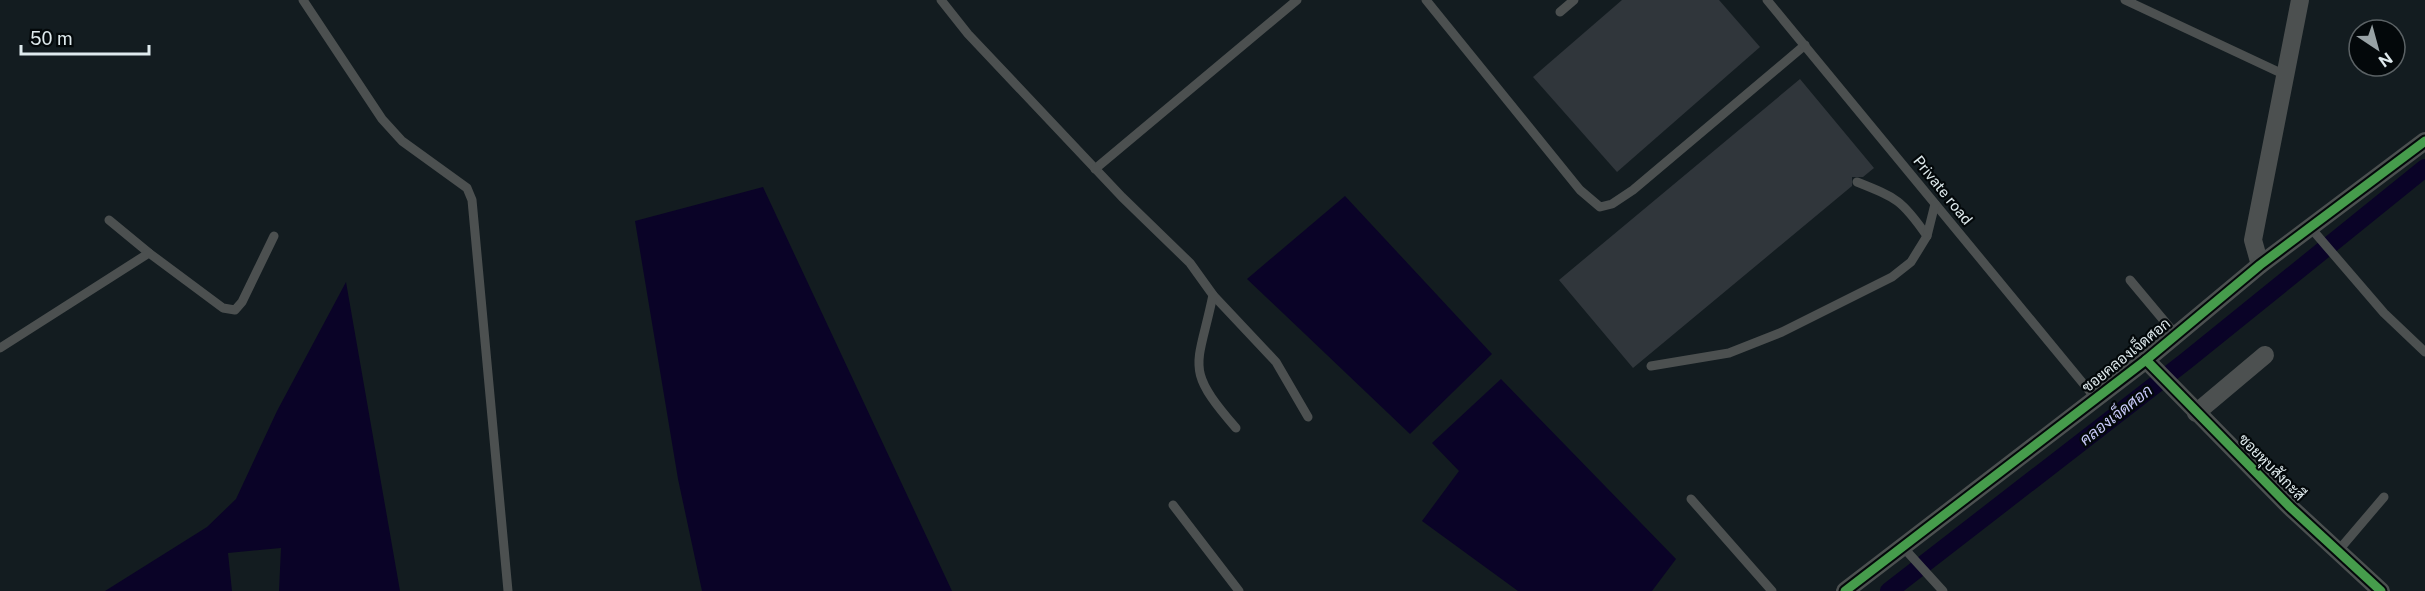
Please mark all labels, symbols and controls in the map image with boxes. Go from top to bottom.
scale bar [21,18,148,56]
north arrow [2347,18,2407,78]
text: 50 m [30,28,73,49]
text: N [2375,48,2396,71]
street label: Private road [1910,152,1976,228]
street label: ซอยคลองเจ็ดศอก [2077,313,2173,396]
water label: คลองเจ็ดศอก [2073,378,2156,449]
street label: ซอยหุบสังกะสี [2233,430,2309,506]

